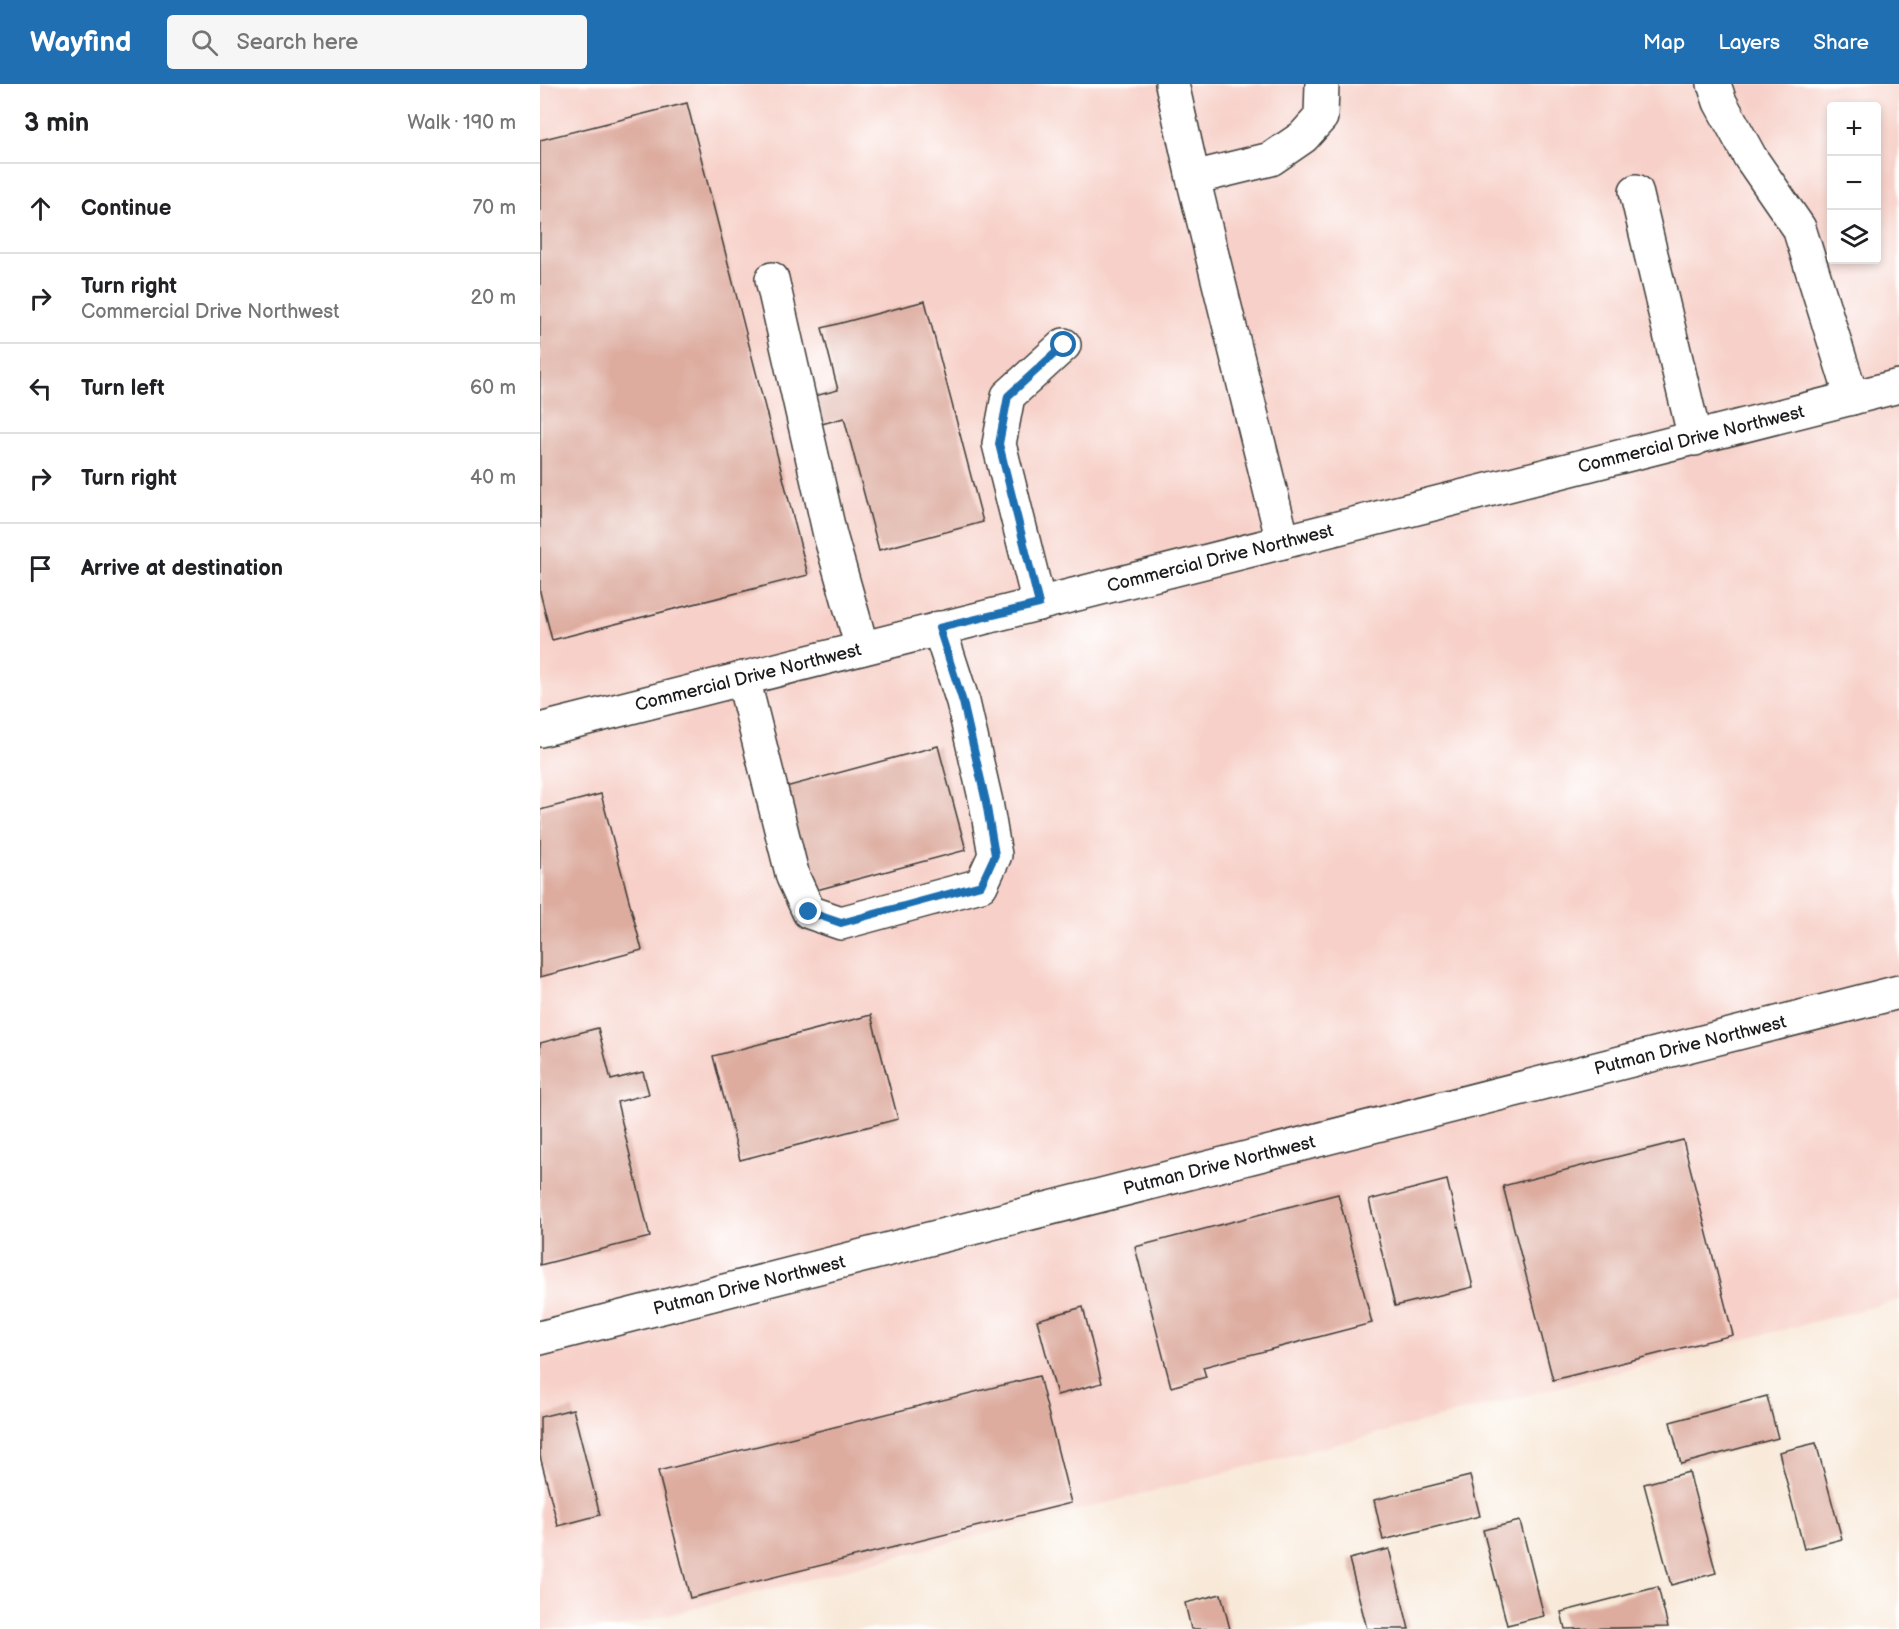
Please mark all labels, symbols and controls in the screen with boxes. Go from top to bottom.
search box [167,15,587,69]
text: Wayfind [30,26,131,59]
icon: search [188,26,221,59]
text: Search here [236,29,358,56]
text: Map [1643,30,1685,55]
text: Layers [1718,30,1780,55]
text: Share [1813,30,1869,55]
map controls [1827,102,1881,264]
button: + [1827,102,1881,156]
text: 3 min [24,108,89,139]
text: Walk · 190 m [407,111,516,135]
button: − [1827,156,1881,210]
icon: ahead [24,192,57,225]
text: Continue [81,195,171,222]
text: 70 m [472,196,516,220]
button: layers [1827,210,1881,264]
text: Turn right [81,273,177,300]
icon: right [24,282,57,315]
text: 20 m [471,286,516,310]
text: Commercial Drive Northwest [81,300,339,324]
route start [1050,331,1076,357]
icon: left [24,372,57,405]
text: Turn left [81,375,165,402]
text: 60 m [470,376,516,400]
street label: Commercial Drive Northwest [1576,401,1807,478]
icon: right [24,462,57,495]
text: Turn right [81,465,177,492]
text: 40 m [470,466,516,490]
street label: Commercial Drive Northwest [1105,520,1336,597]
icon: arrive [24,552,57,585]
text: Arrive at destination [81,555,283,582]
street label: Commercial Drive Northwest [633,639,864,716]
route end [795,898,821,924]
street label: Putman Drive Northwest [1592,1011,1789,1080]
street label: Putman Drive Northwest [1121,1131,1318,1200]
street label: Putman Drive Northwest [651,1251,848,1320]

